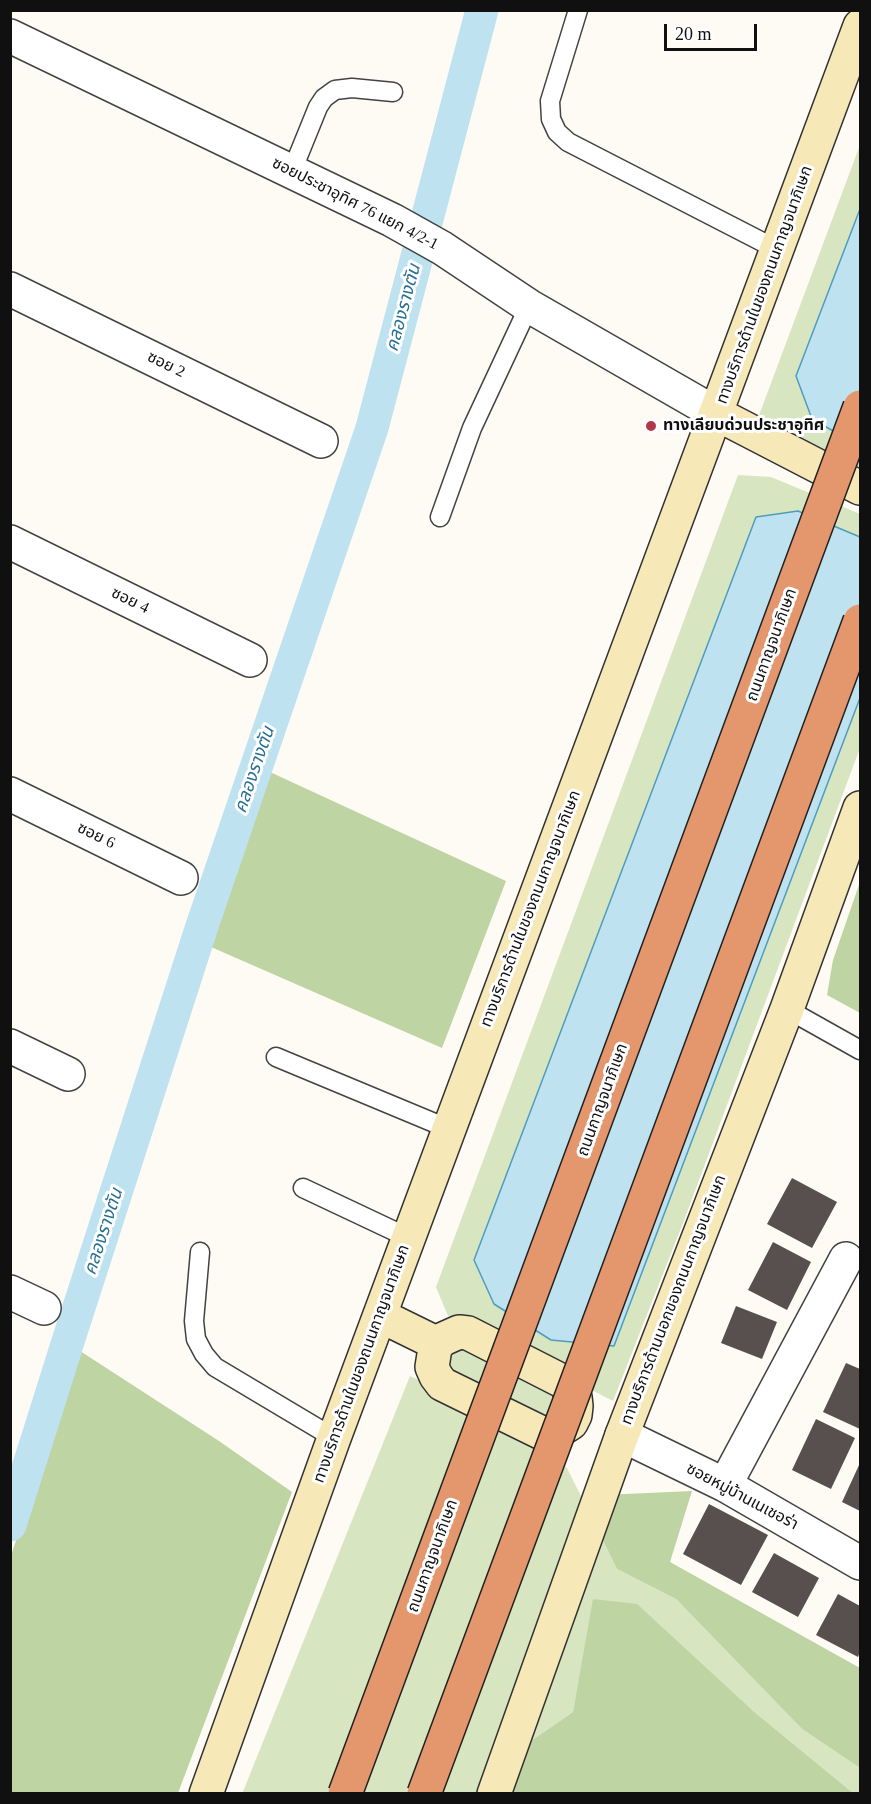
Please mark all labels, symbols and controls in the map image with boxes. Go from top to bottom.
scale bar [667,12,760,50]
text: 20 m [675,24,712,44]
street label: ซอยประชาอุทิศ 76 แยก 4/2-1 [269,154,441,254]
street label: ทางบริการด้านในของถนนกาญจนาภิเษก [713,163,817,407]
water label: คลองรางตัน [382,262,426,354]
street label: ซอย 2 [144,348,188,382]
place label: ทางเลียบด่วนประชาอุทิศ [663,416,824,436]
marker: ทางเลียบด่วนประชาอุทิศ [644,419,658,433]
street label: ซอย 4 [108,584,152,618]
street label: ถนนกาญจนาภิเษก [743,586,801,704]
water label: คลองรางตัน [230,724,280,816]
street label: ทางบริการด้านในของถนนกาญจนาภิเษก [477,788,585,1030]
street label: ซอย 6 [74,819,118,853]
street label: ถนนกาญจนาภิเษก [574,1041,632,1159]
street label: ทางบริการด้านนอกของถนนกาญจนาภิเษก [617,1172,731,1428]
water label: คลองรางตัน [80,1186,128,1278]
street label: ทางบริการด้านในของถนนกาญจนาภิเษก [310,1242,414,1486]
street label: ซอยหมู่บ้านเนเชอร่า [683,1459,801,1535]
street label: ถนนกาญจนาภิเษก [404,1497,462,1615]

